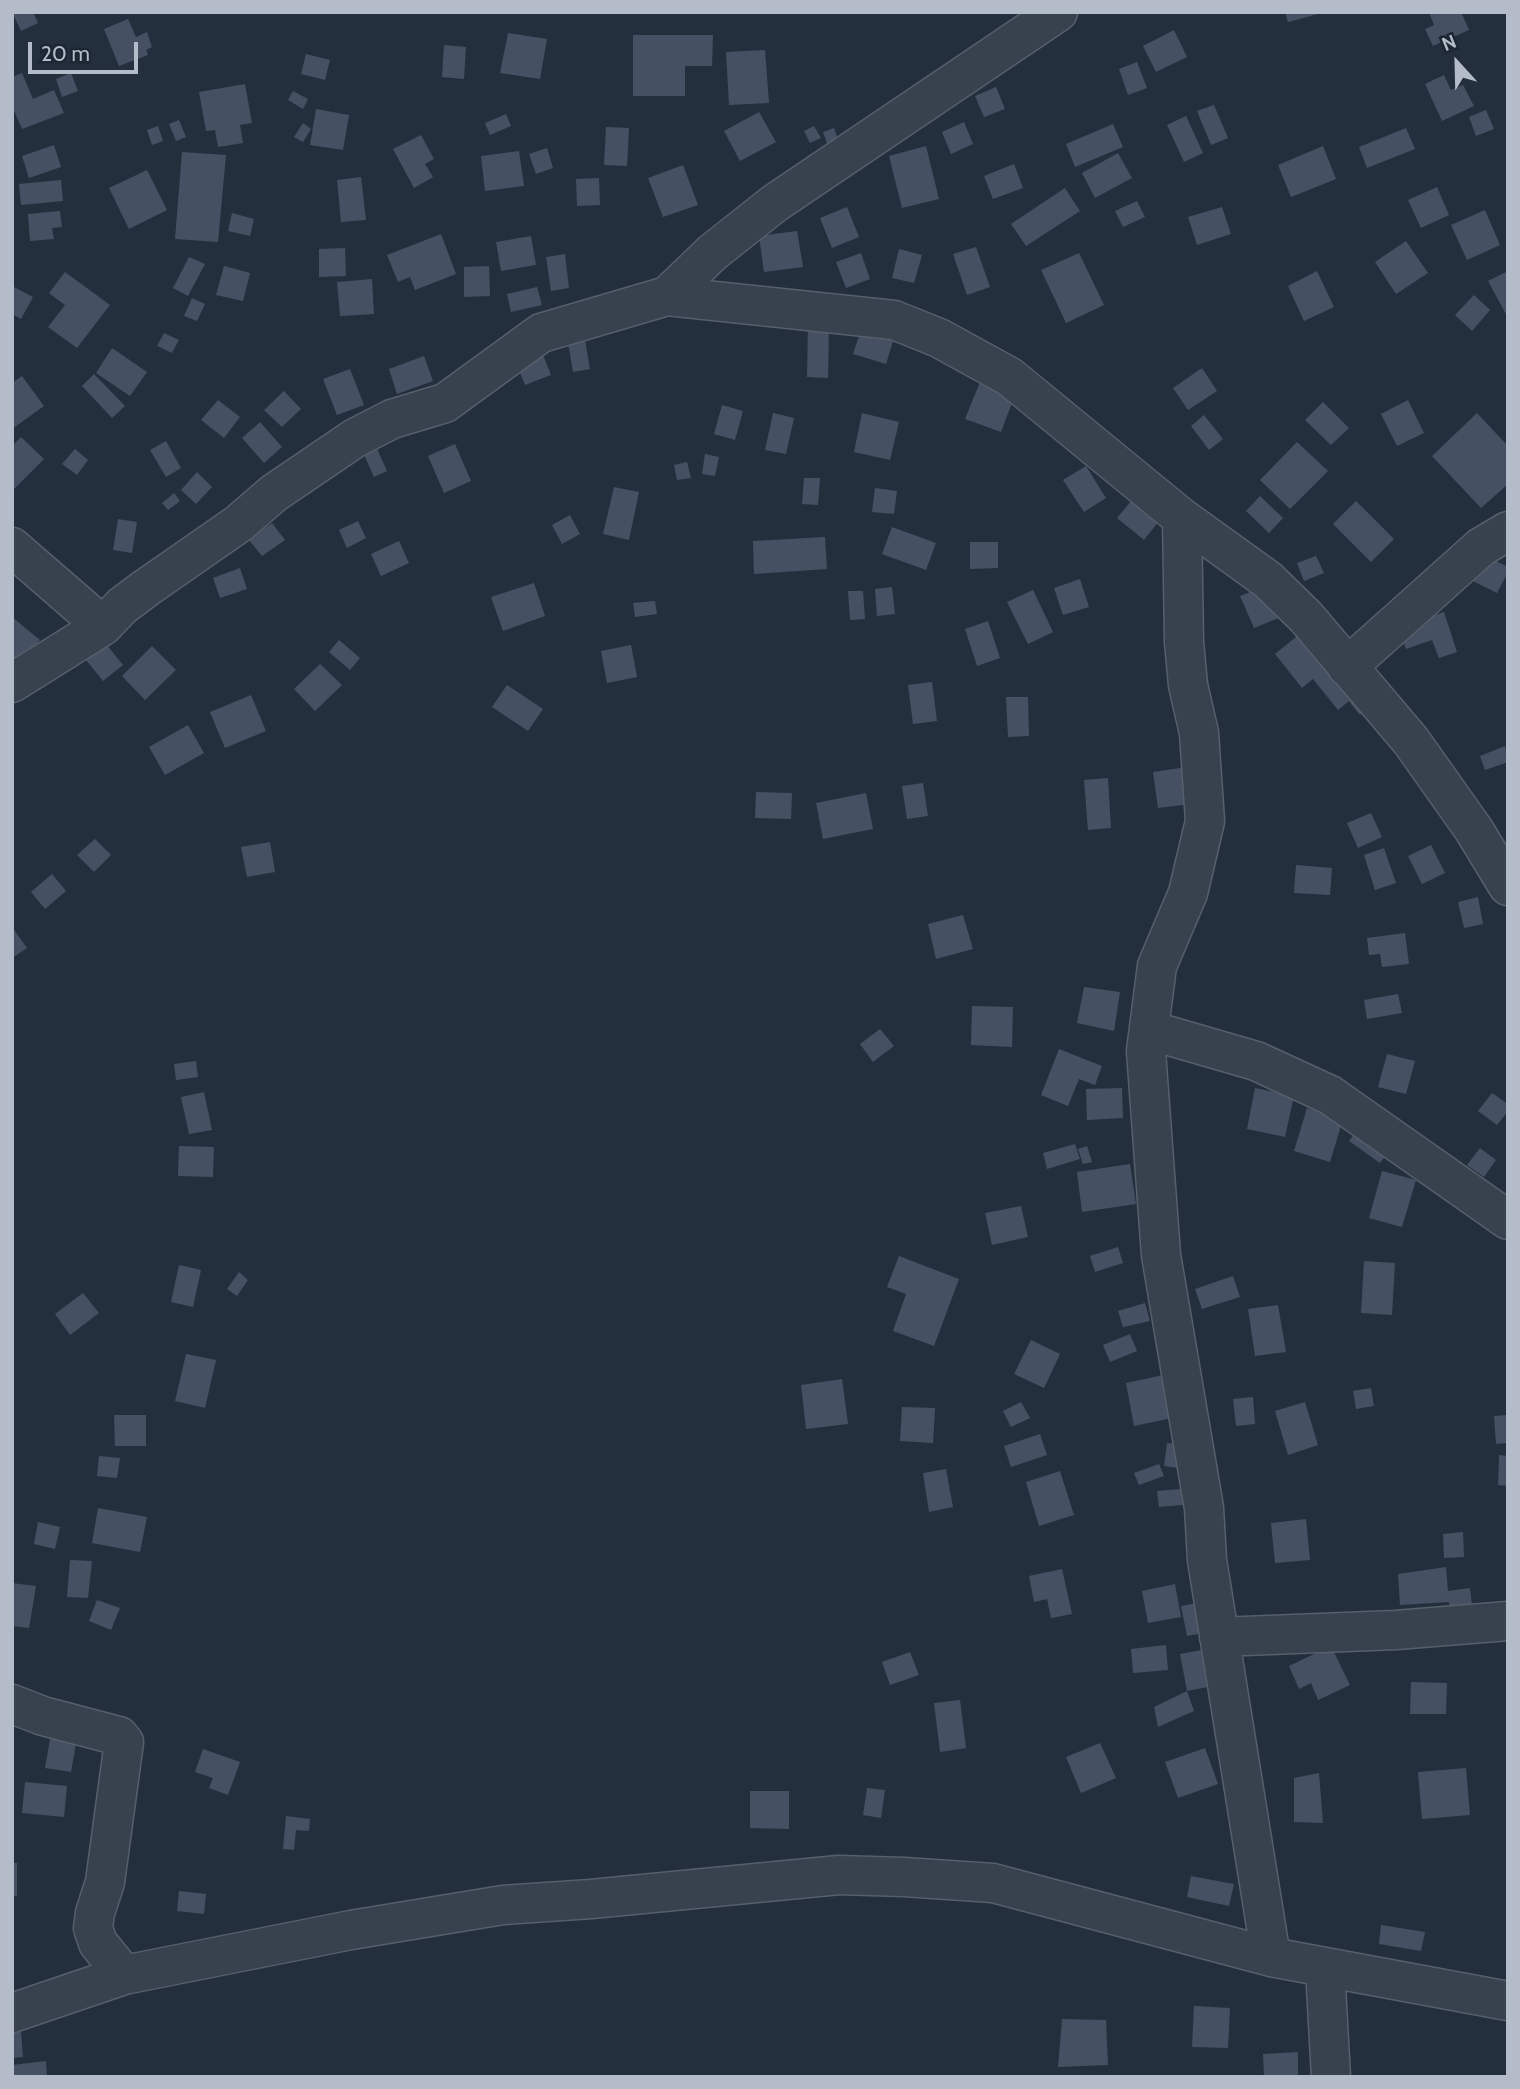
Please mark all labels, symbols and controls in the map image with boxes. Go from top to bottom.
scale bar [32,28,142,72]
north arrow [1422,28,1492,98]
text: N [1438,30,1459,56]
text: 20 m [41,41,90,66]

